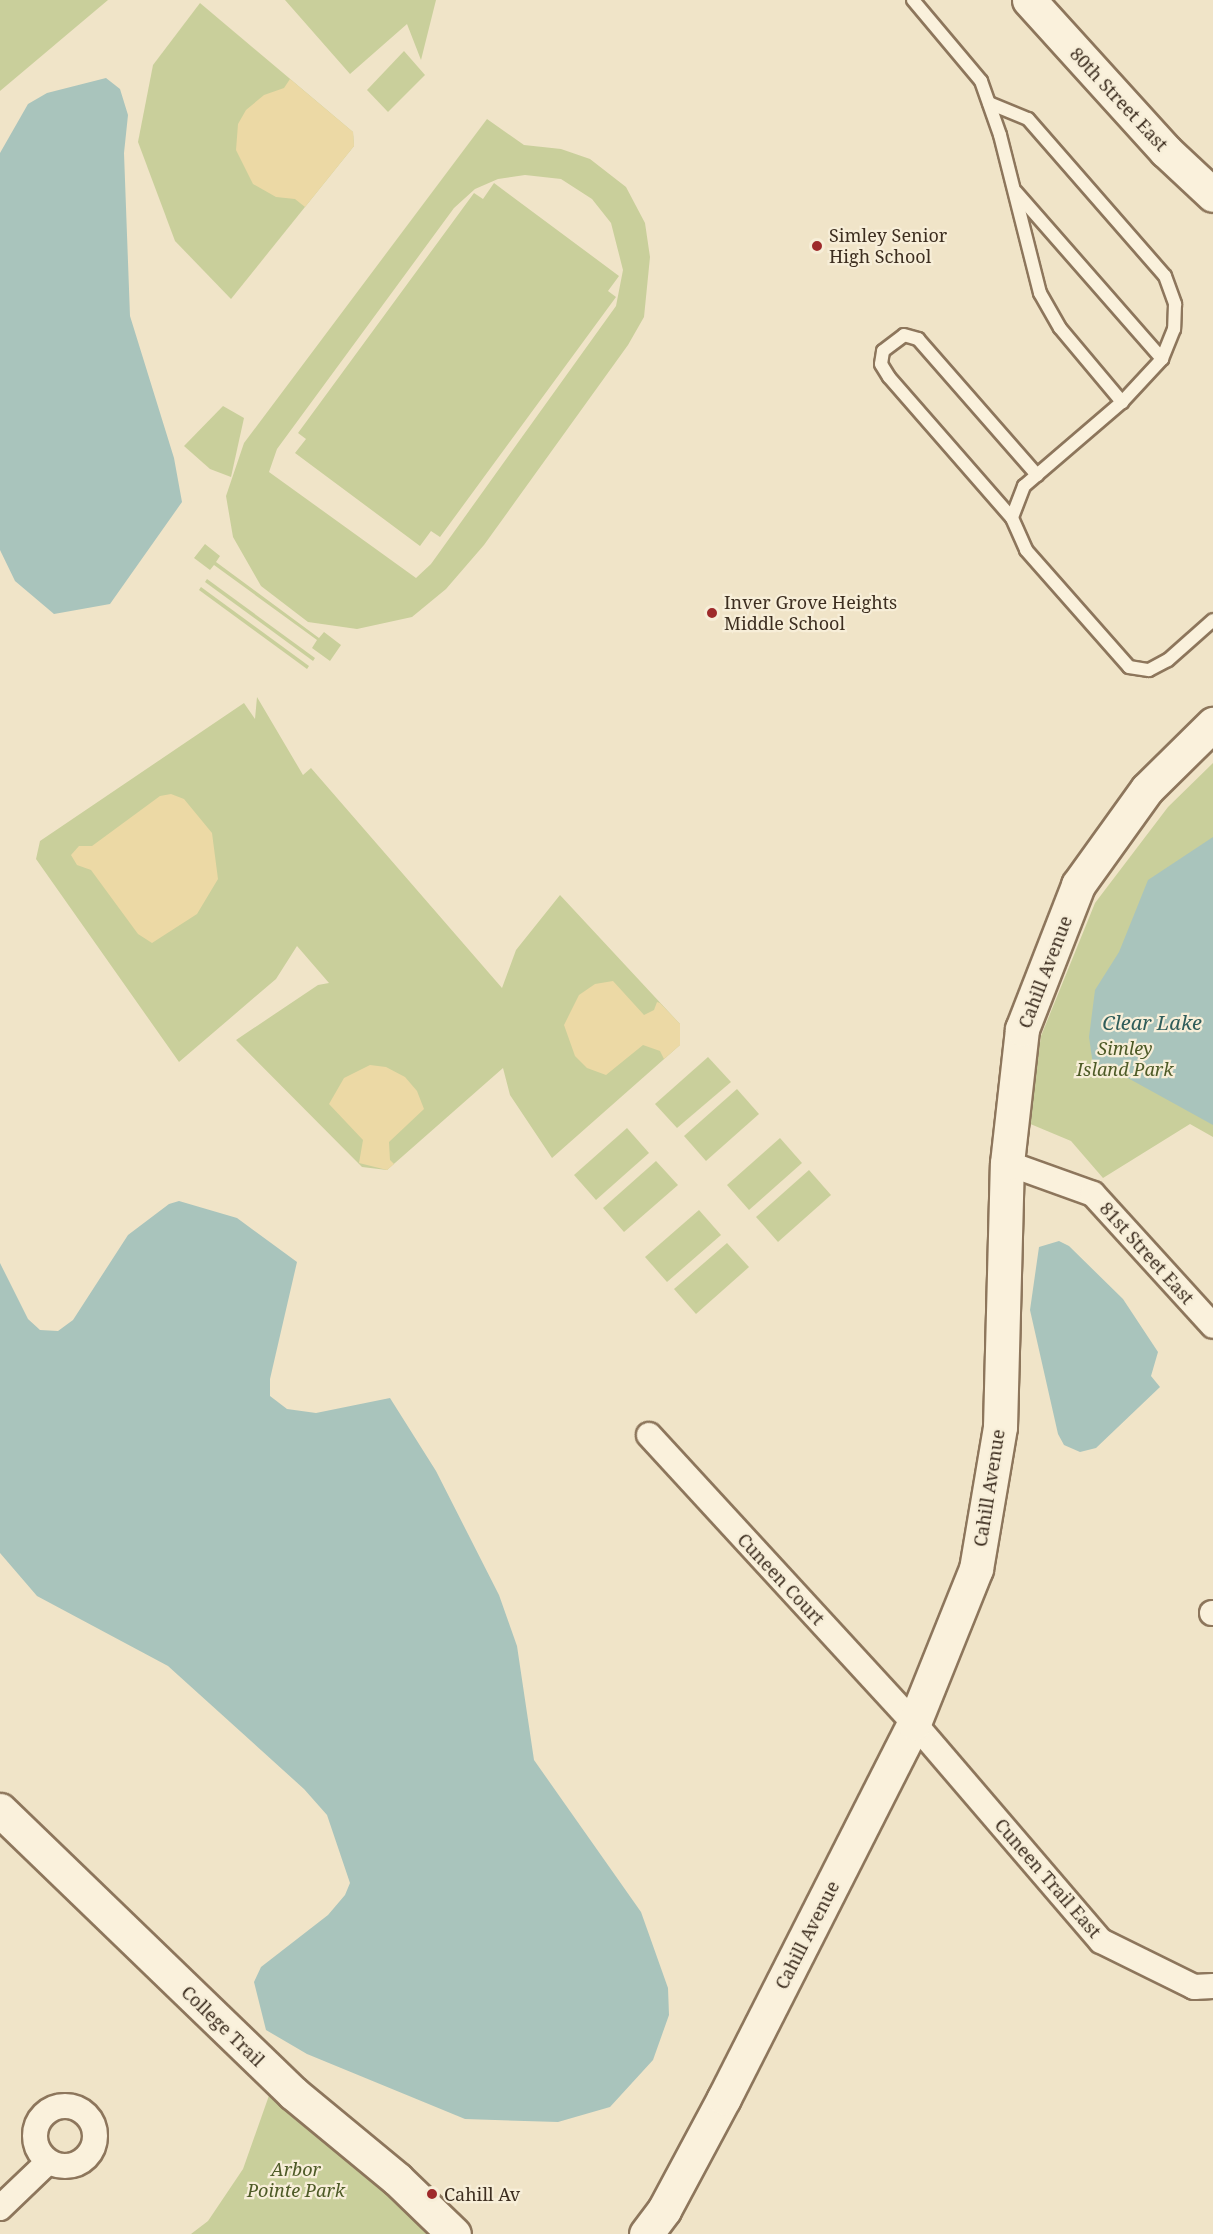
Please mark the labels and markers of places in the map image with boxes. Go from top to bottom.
place label: Simley Senior High School [829,225,947,268]
marker: Simley Senior High School [810,239,824,253]
place label: Inver Grove Heights Middle School [724,592,897,634]
marker: Inver Grove Heights Middle School [705,606,719,620]
place label: Cahill Av [444,2183,520,2205]
marker: Cahill Av [425,2187,439,2201]

